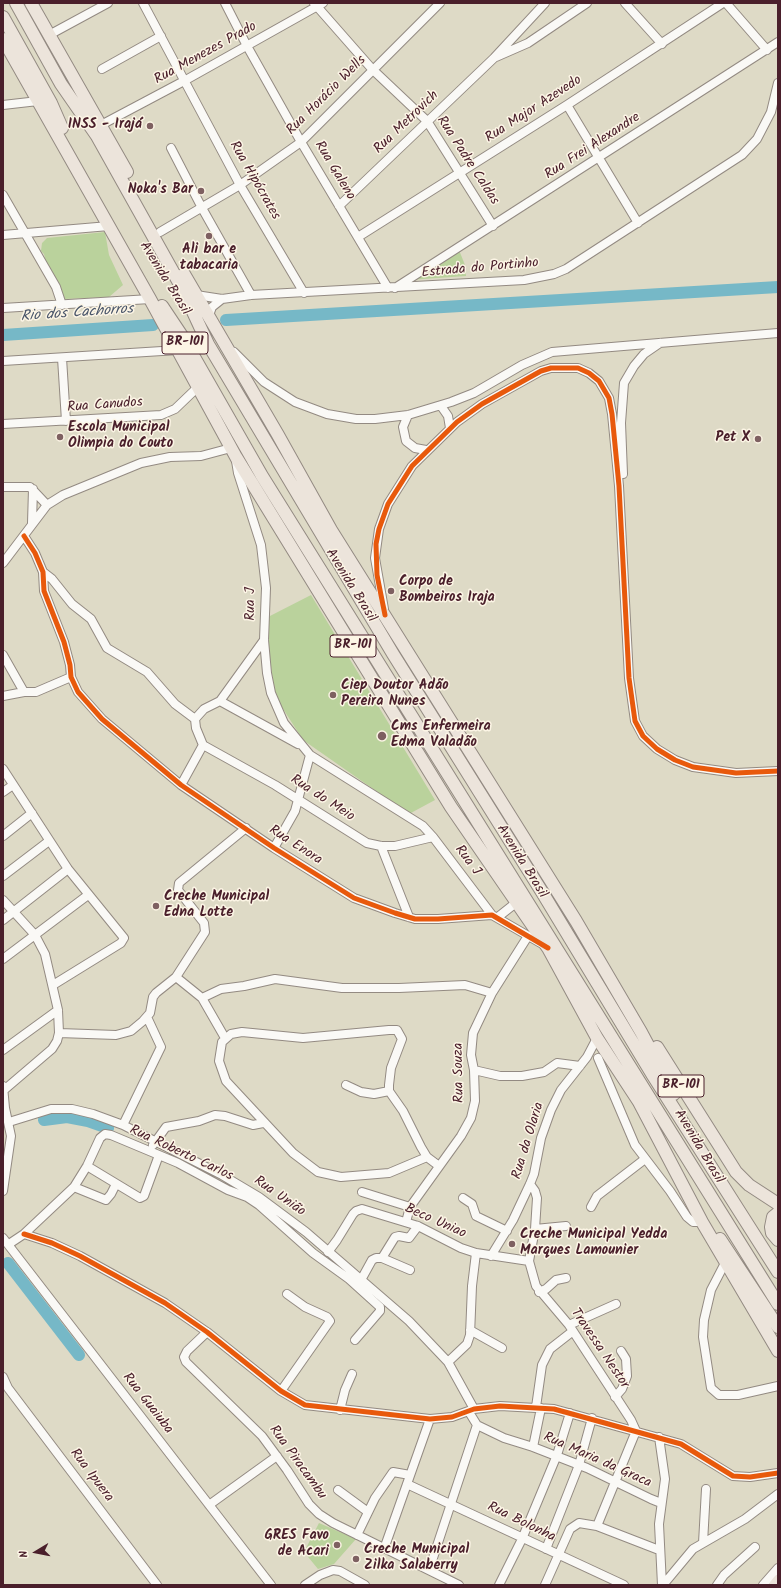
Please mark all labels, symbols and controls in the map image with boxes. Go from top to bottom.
street label: Rua Menezes Prado [152,19,260,89]
street label: Rua Horácio Wells [284,53,370,139]
street label: Rua Major Azevedo [483,73,585,147]
street label: Rua Metrovich [371,88,443,158]
street label: Rua Frei Alexandre [542,110,644,184]
street label: Rua Padre Caldas [432,113,502,209]
place label: INSS - Irajá [68,118,142,134]
marker: INSS - Irajá [145,121,155,131]
street label: Rua Galeno [310,138,358,204]
street label: Rua Hipócrates [225,139,283,223]
place label: Noka's Bar [128,183,193,199]
marker: Noka's Bar [196,186,206,196]
marker: Ali bar e tabacaria [204,231,214,241]
street label: Avenida Brasil [135,239,193,319]
place label: Ali bar e tabacaria [180,243,238,276]
street label: Estrada do Portinho [421,256,539,282]
water label: Rio dos Cachorros [20,301,134,327]
road number: BR-101 [162,332,208,354]
street label: Rua Canudos [67,395,143,417]
place label: Escola Municipal Olimpia do Couto [68,421,173,454]
place label: Pet X [716,431,750,447]
marker: Escola Municipal Olimpia do Couto [55,432,65,442]
marker: Pet X [753,434,763,444]
street label: Avenida Brasil [321,546,379,626]
place label: Corpo de Bombeiros Iraja [399,575,495,608]
marker: Corpo de Bombeiros Iraja [386,586,396,596]
street label: Rua J [244,587,260,621]
road number: BR-101 [330,635,376,657]
place label: Ciep Doutor Adão Pereira Nunes [341,679,449,712]
marker: Ciep Doutor Adão Pereira Nunes [328,690,338,700]
place label: Cms Enfermeira Edma Valadão [391,720,491,752]
marker: Cms Enfermeira Edma Valadão [376,730,388,742]
street label: Rua do Meio [287,772,357,826]
street label: Avenida Brasil [492,822,550,902]
street label: Rua Enora [265,823,325,869]
street label: Rua J [450,843,484,879]
place label: Creche Municipal Edna Lotte [164,890,269,922]
marker: Creche Municipal Edna Lotte [151,901,161,911]
street label: Rua Souza [451,1043,469,1103]
road number: BR-101 [658,1075,704,1097]
street label: Rua da Olaria [509,1101,549,1181]
street label: Avenida Brasil [669,1107,727,1187]
street label: Rua Roberto Carlos [126,1123,236,1185]
street label: Rua União [250,1173,308,1221]
street label: Beco Uniao [402,1201,468,1243]
place label: Creche Municipal Yedda Marques Lamounier [520,1228,667,1260]
marker: Creche Municipal Yedda Marques Lamounier [507,1239,517,1249]
street label: Travessa Nestor [566,1306,632,1392]
street label: Rua Guaiuba [118,1370,176,1438]
street label: Rua Piracambu [265,1423,329,1503]
street label: Rua Maria da Graca [540,1430,654,1492]
street label: Rua Ipuera [66,1446,116,1506]
street label: Rua Bolonha [484,1499,558,1547]
place label: GRES Favo de Acari [264,1529,329,1562]
north arrow [16,1532,56,1572]
marker: GRES Favo de Acari [332,1540,342,1550]
place label: Creche Municipal Zilka Salaberry [364,1543,469,1576]
text: N [15,1549,34,1559]
marker: Creche Municipal Zilka Salaberry [351,1554,361,1564]

